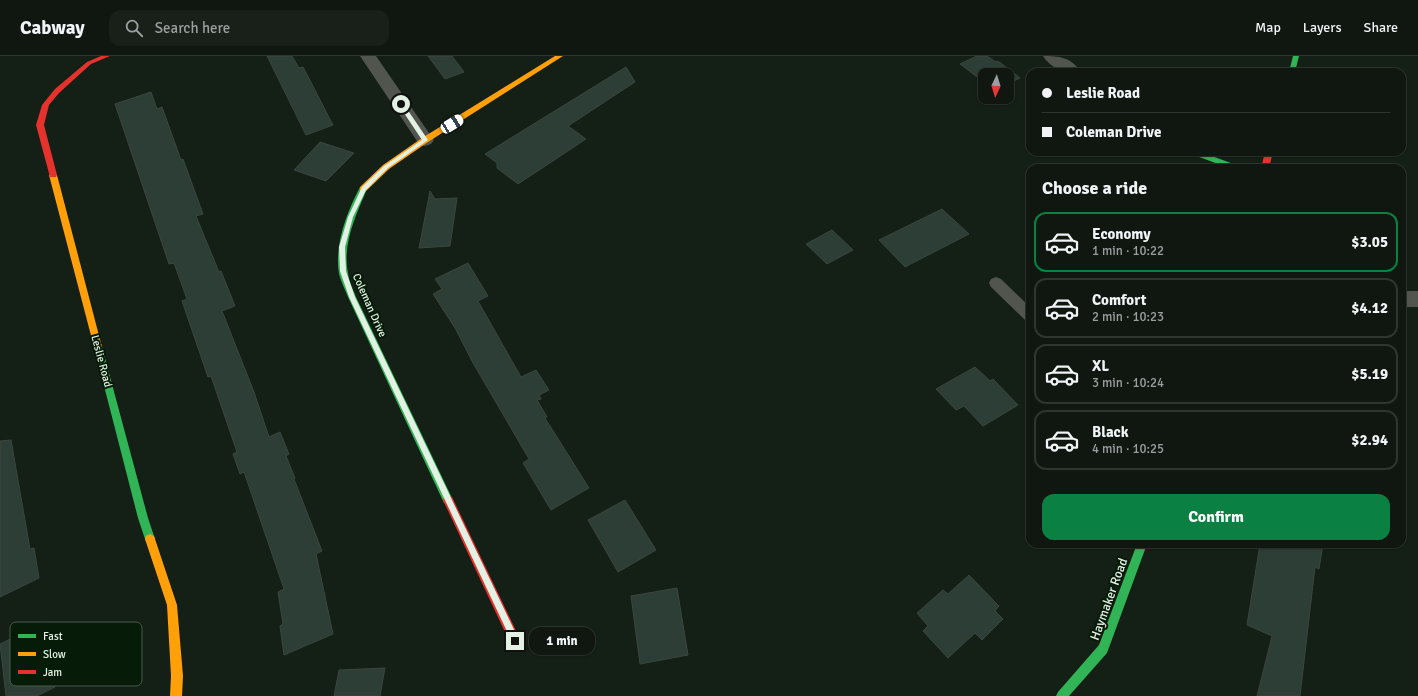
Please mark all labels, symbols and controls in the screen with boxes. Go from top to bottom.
search box [109,10,389,46]
text: Cabway [20,16,85,40]
icon: search [123,17,145,39]
text: Search here [155,19,230,37]
text: Map [1255,19,1281,36]
text: Layers [1303,19,1342,36]
text: Share [1364,19,1398,36]
north arrow [978,68,1014,104]
map controls [978,68,1014,104]
text: Leslie Road [1066,84,1140,102]
route start [392,95,410,113]
car [439,113,465,135]
text: Coleman Drive [1066,123,1161,141]
text: Choose a ride [1042,177,1147,199]
icon: car [1044,224,1080,260]
text: Economy [1092,225,1151,243]
text: $3.05 [1351,233,1388,251]
text: 1 min · 10:22 [1092,243,1164,259]
street label: Coleman Drive [350,271,389,339]
icon: car [1044,290,1080,326]
text: Comfort [1092,291,1146,309]
text: $4.12 [1351,299,1388,317]
text: 2 min · 10:23 [1092,309,1164,325]
street label: Leslie Road [88,334,115,389]
icon: car [1044,356,1080,392]
text: XL [1092,357,1109,375]
text: $5.19 [1351,365,1388,383]
text: 3 min · 10:24 [1092,375,1164,391]
icon: car [1044,422,1080,458]
text: Black [1092,423,1129,441]
text: $2.94 [1351,431,1388,449]
text: 4 min · 10:25 [1092,441,1164,457]
button: Confirm [1042,494,1390,540]
street label: Haymaker Road [1087,556,1131,643]
legend [10,622,142,686]
callout: 1 min [529,627,595,655]
text: Fast [43,630,63,643]
route end [506,632,524,650]
text: 1 min [546,633,578,649]
text: Slow [43,648,66,661]
text: Jam [43,666,62,679]

